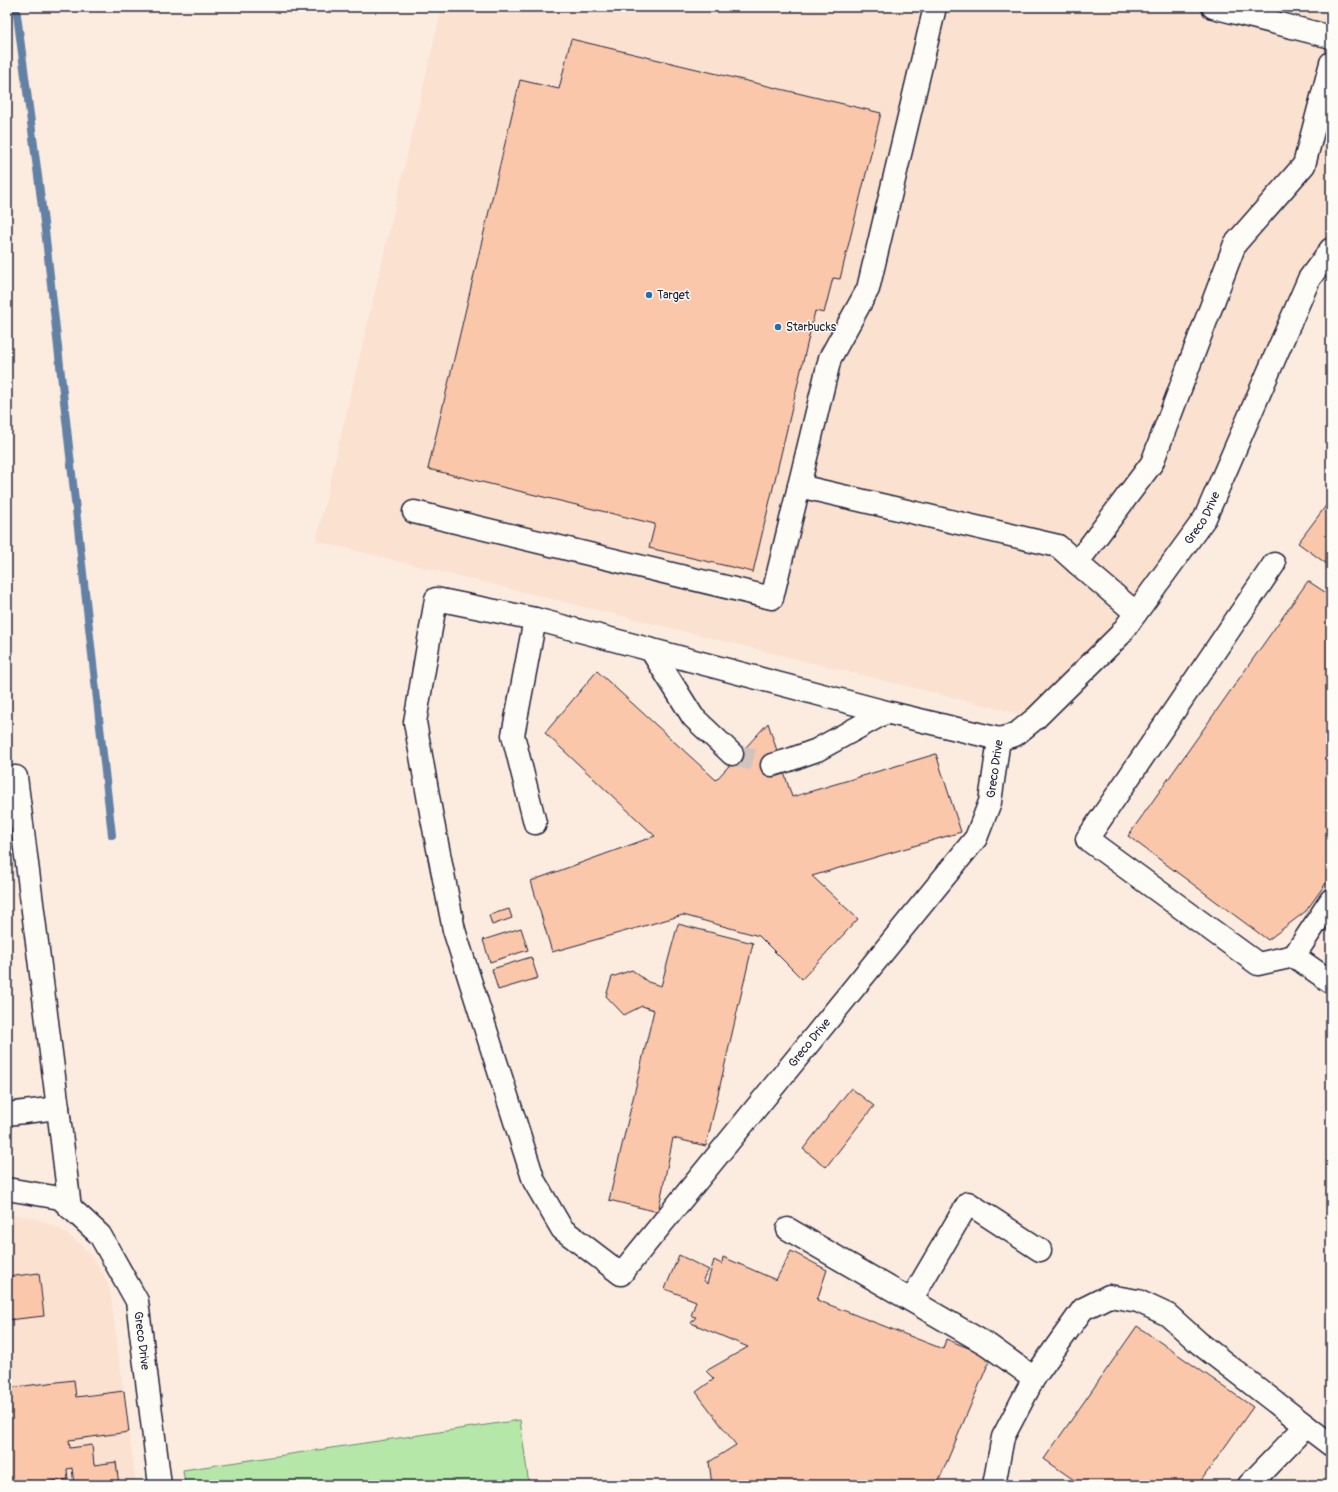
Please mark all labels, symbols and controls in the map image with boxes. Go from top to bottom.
place label: Target [657,288,690,303]
marker: Target [644,290,654,300]
place label: Starbucks [786,320,837,335]
marker: Starbucks [773,322,783,332]
street label: Greco Drive [1181,489,1223,547]
street label: Greco Drive [983,739,1006,799]
street label: Greco Drive [785,1015,834,1070]
street label: Greco Drive [131,1311,153,1371]

